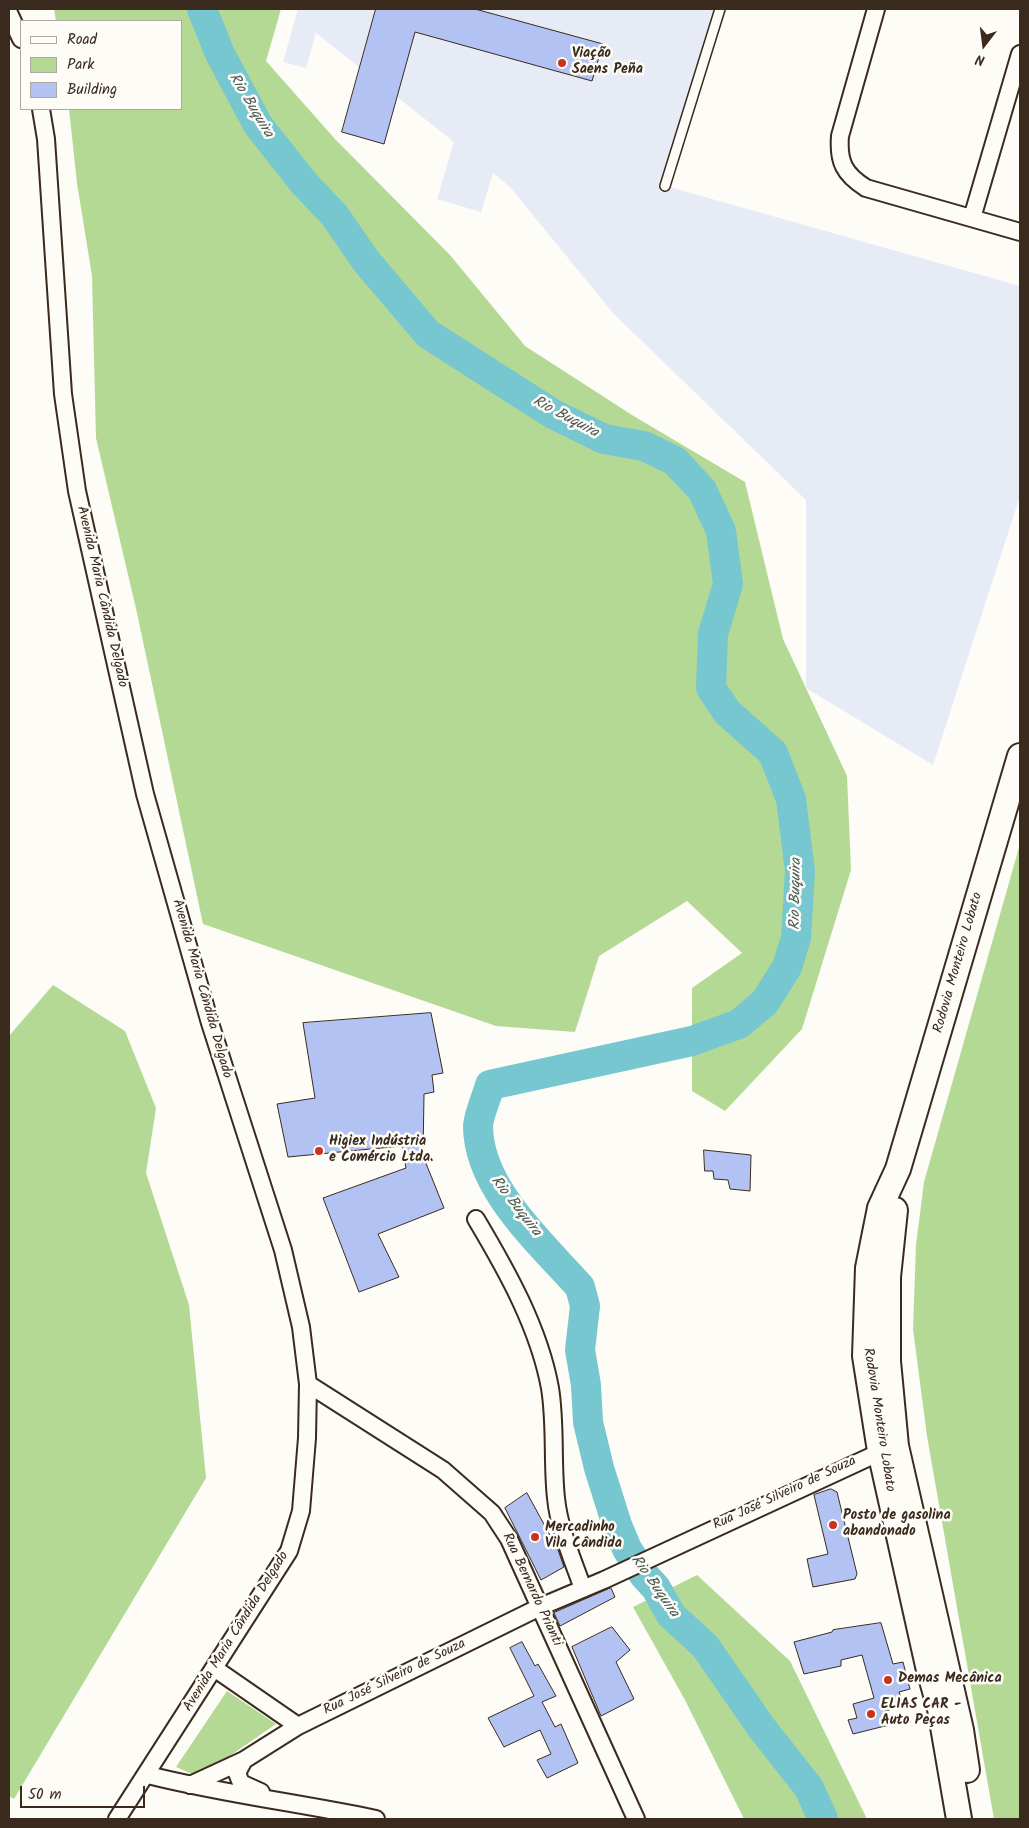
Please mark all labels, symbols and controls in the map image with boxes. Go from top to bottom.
legend [20,20,182,110]
north arrow [959,20,1009,70]
text: Road [67,28,97,52]
place label: Viação Saens Peña [572,47,643,80]
text: N [973,48,987,71]
text: Park [67,53,94,77]
marker: Viação Saens Peña [556,57,568,69]
water label: Rio Buquira [224,71,276,141]
text: Building [67,78,117,102]
water label: Rio Buquira [529,393,601,443]
street label: Avenida Maria Cândida Delgado [72,505,130,689]
water label: Rio Buquira [787,858,807,930]
street label: Rodovia Monteiro Lobato [931,891,987,1035]
street label: Avenida Maria Cândida Delgado [167,897,235,1081]
place label: Higiex Indústria e Comércio Ltda. [329,1135,433,1168]
marker: Higiex Indústria e Comércio Ltda. [313,1145,325,1157]
water label: Rio Buquira [486,1173,544,1241]
street label: Rodovia Monteiro Lobato [858,1347,898,1493]
street label: Rua José Silveiro de Souza [711,1453,859,1535]
place label: Posto de gasolina abandonado [843,1509,951,1541]
marker: Posto de gasolina abandonado [827,1519,839,1531]
place label: Mercadinho Vila Cândida [545,1521,622,1554]
street label: Rua Bernardo Prianti [497,1531,565,1649]
marker: Mercadinho Vila Cândida [529,1531,541,1543]
street label: Avenida Maria Cândida Delgado [181,1549,293,1715]
water label: Rio Buquira [626,1552,682,1622]
street label: Rua José Silveiro de Souza [321,1636,469,1720]
place label: Demas Mecânica [898,1672,1002,1688]
marker: Demas Mecânica [882,1674,894,1686]
place label: ELIAS CAR - Auto Peças [881,1698,961,1730]
marker: ELIAS CAR - Auto Peças [865,1708,877,1720]
scale bar [22,1776,148,1808]
text: 50 m [28,1783,62,1807]

